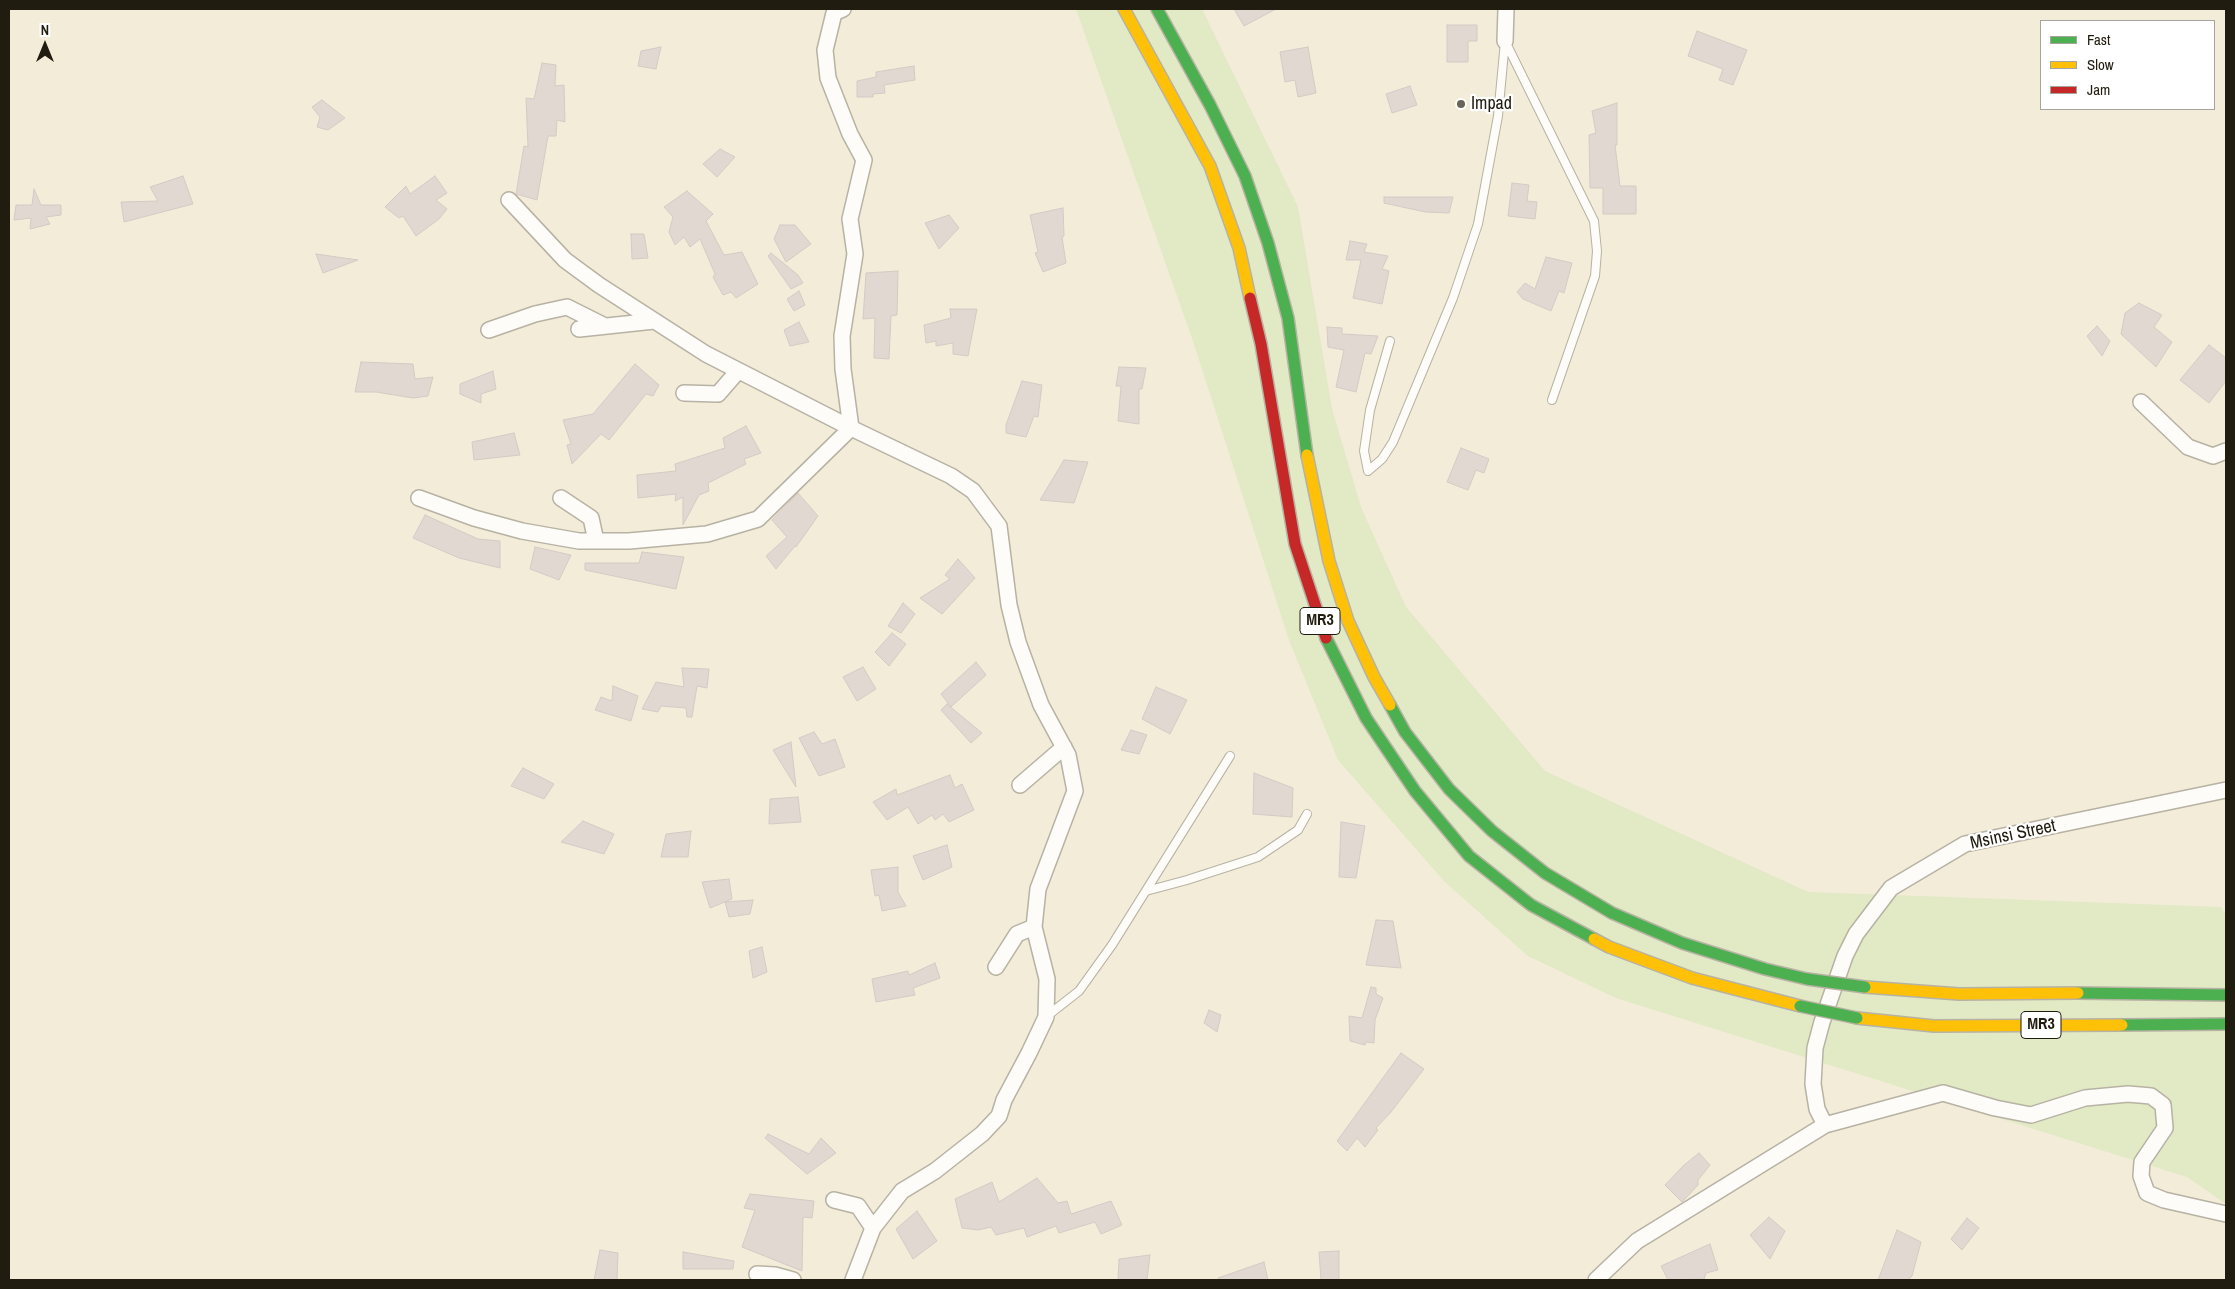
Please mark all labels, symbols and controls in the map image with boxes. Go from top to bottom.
north arrow [20,20,70,70]
legend [2040,20,2215,110]
text: N [41,21,49,39]
text: Fast [2087,29,2110,50]
text: Slow [2087,54,2114,75]
text: Jam [2087,79,2110,100]
place label: Impad [1471,93,1512,115]
marker: Impad [1455,98,1467,110]
road number: MR3 [1300,608,1340,634]
street label: Msinsi Street [1968,815,2058,855]
road number: MR3 [2021,1012,2061,1038]

